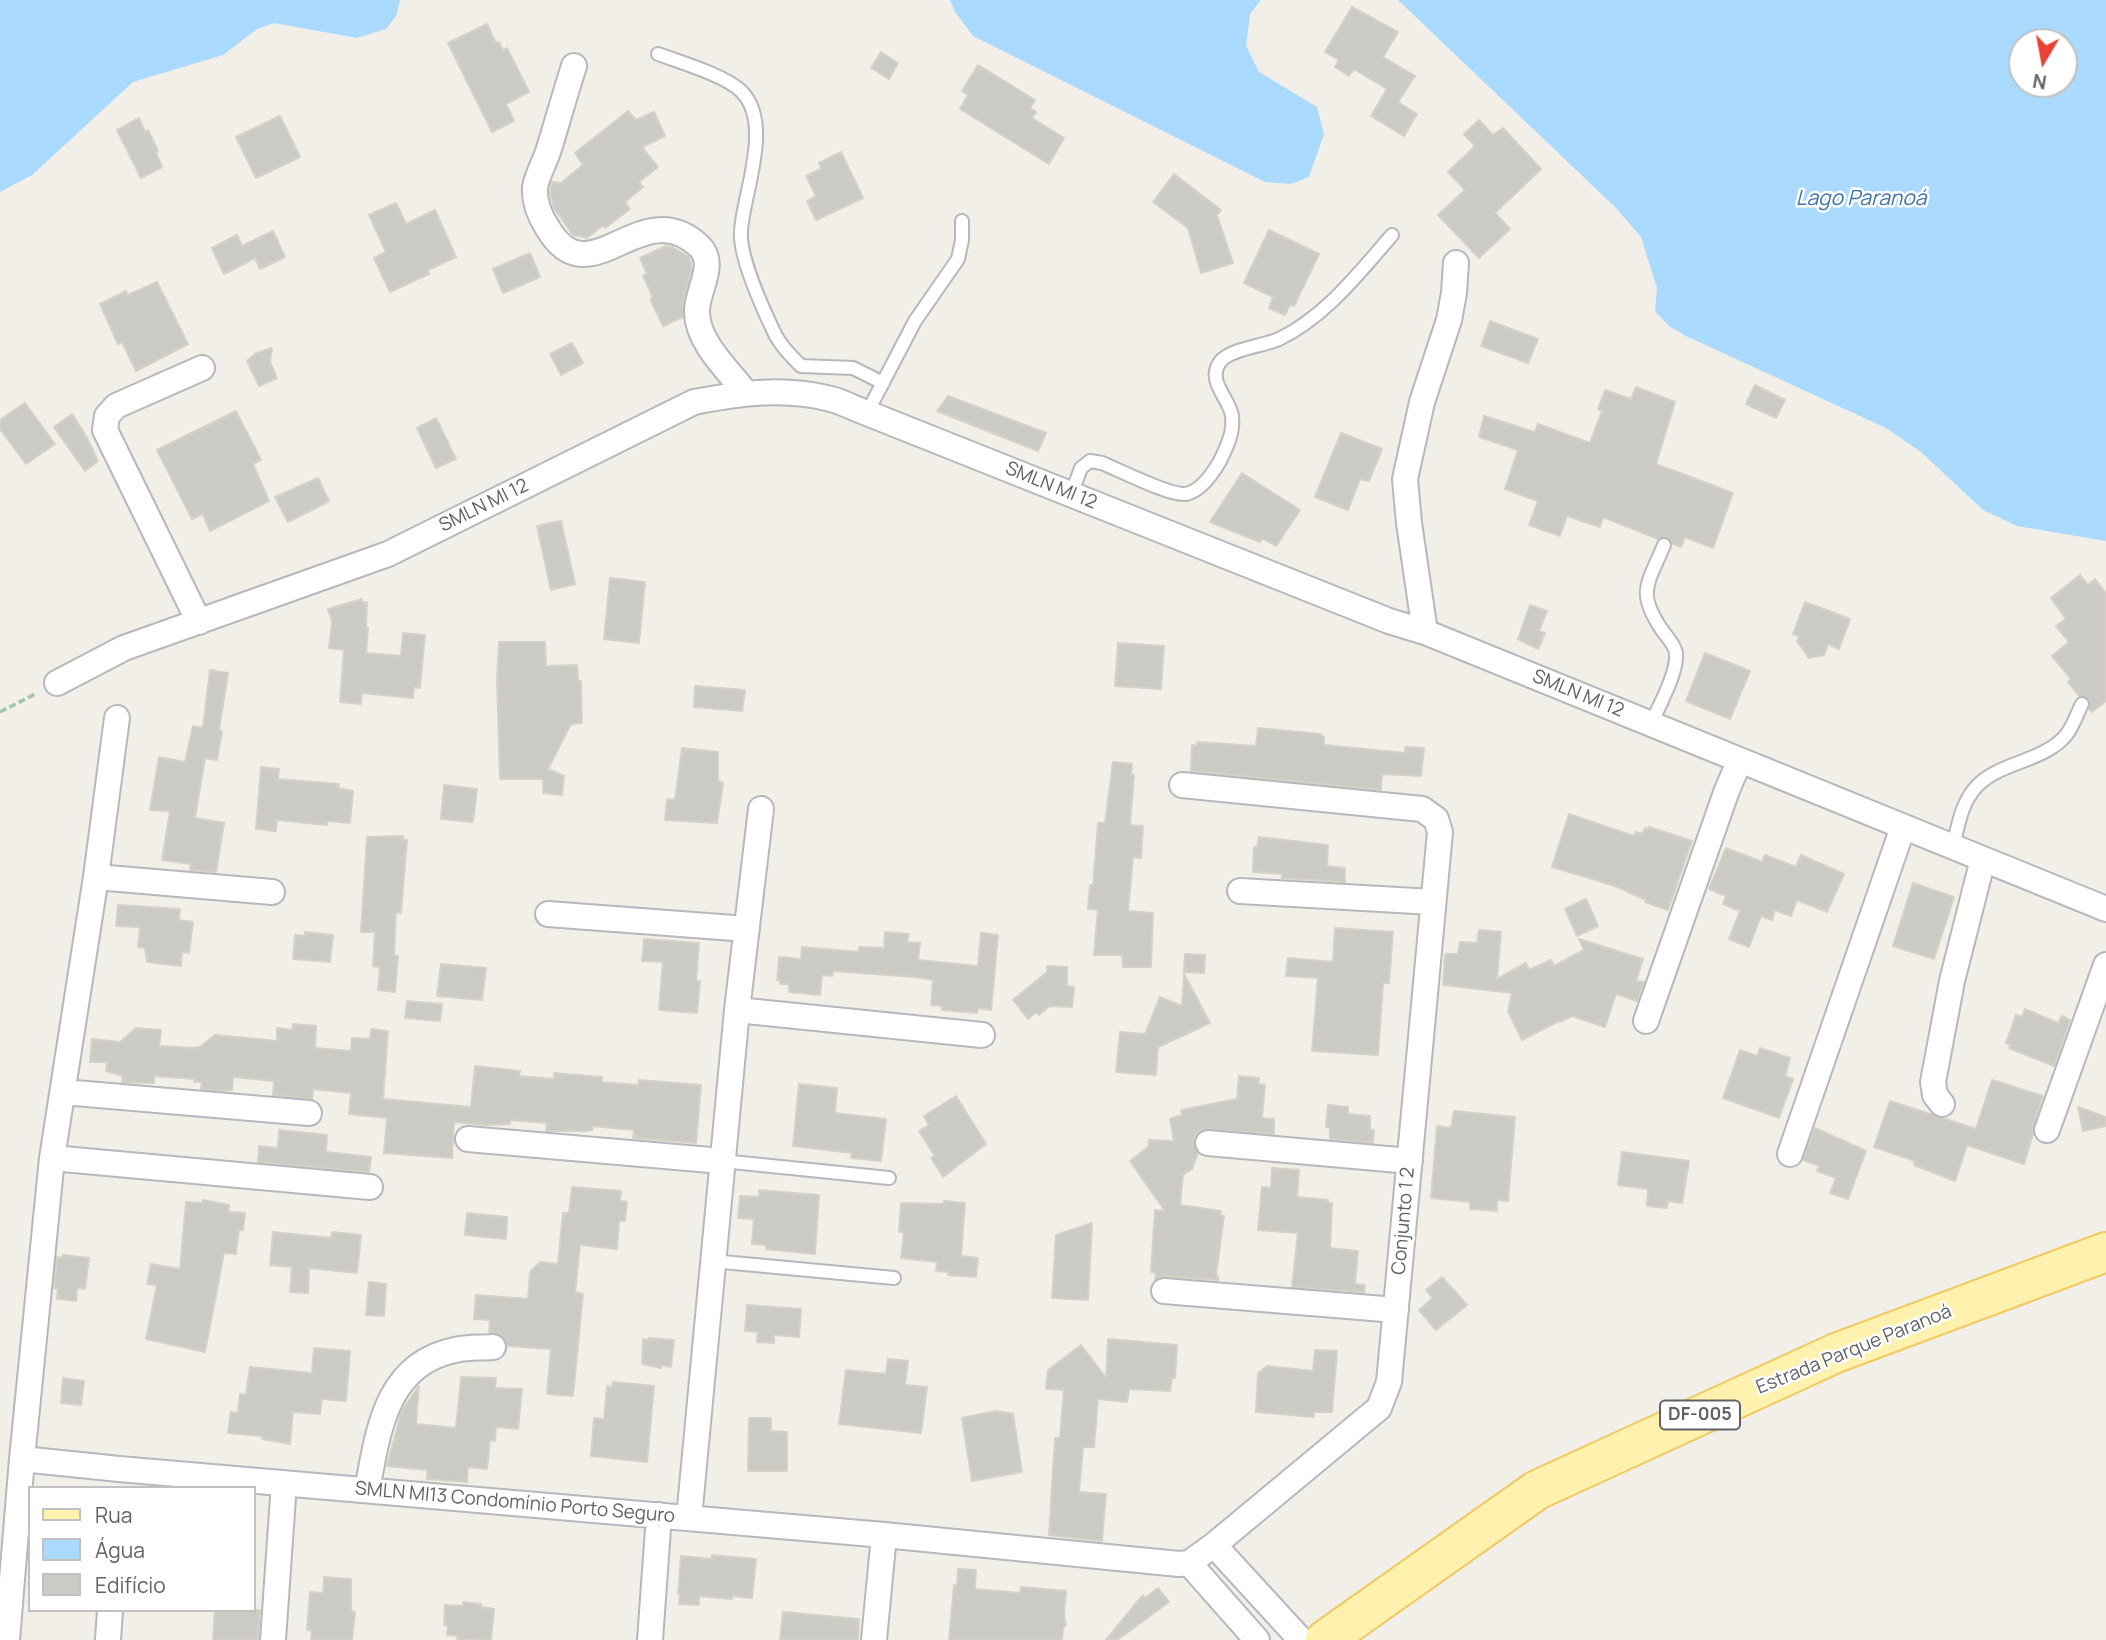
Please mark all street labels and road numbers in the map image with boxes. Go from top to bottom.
street label: SMLN MI 12 [1002,457,1100,515]
street label: SMLN MI 12 [436,475,532,537]
street label: SMLN MI 12 [1529,665,1627,723]
street label: Conjunto 1 2 [1388,1166,1420,1276]
street label: Estrada Parque Paranoá [1753,1300,1955,1400]
road number: DF-005 [1660,1400,1740,1430]
street label: SMLN MI13 Condomínio Porto Seguro [354,1478,676,1528]

